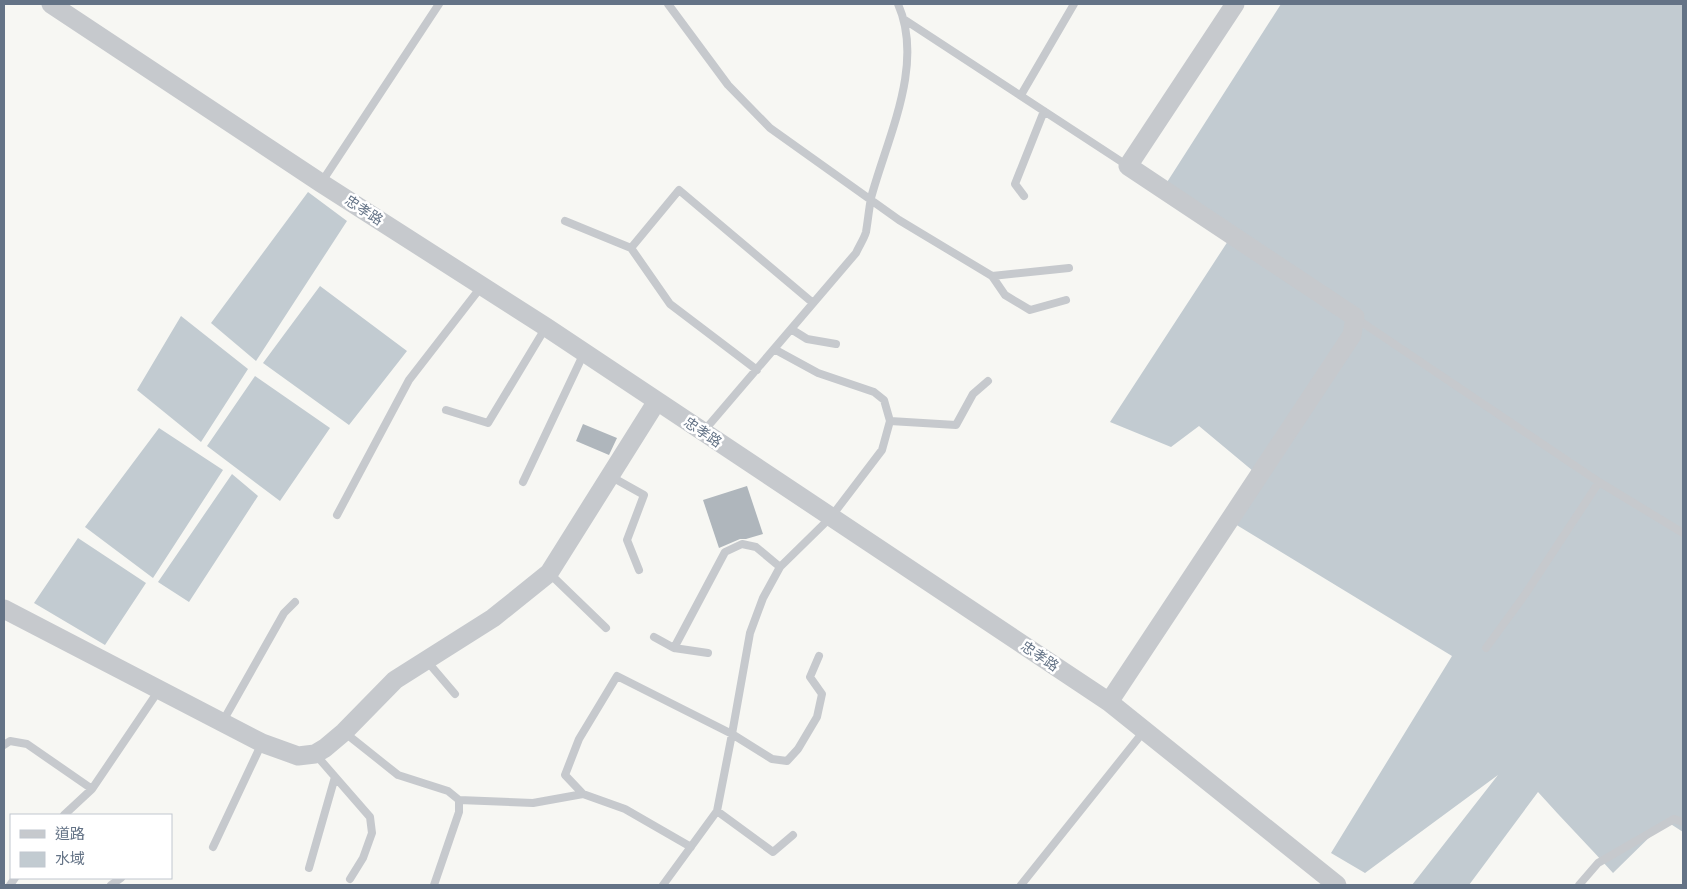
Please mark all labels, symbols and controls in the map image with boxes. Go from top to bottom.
street label: 忠孝路 [342,192,386,228]
street label: 忠孝路 [681,414,725,450]
street label: 忠孝路 [1018,638,1062,674]
legend [10,814,172,879]
text: 道路 [55,825,85,843]
text: 水域 [55,850,85,868]

